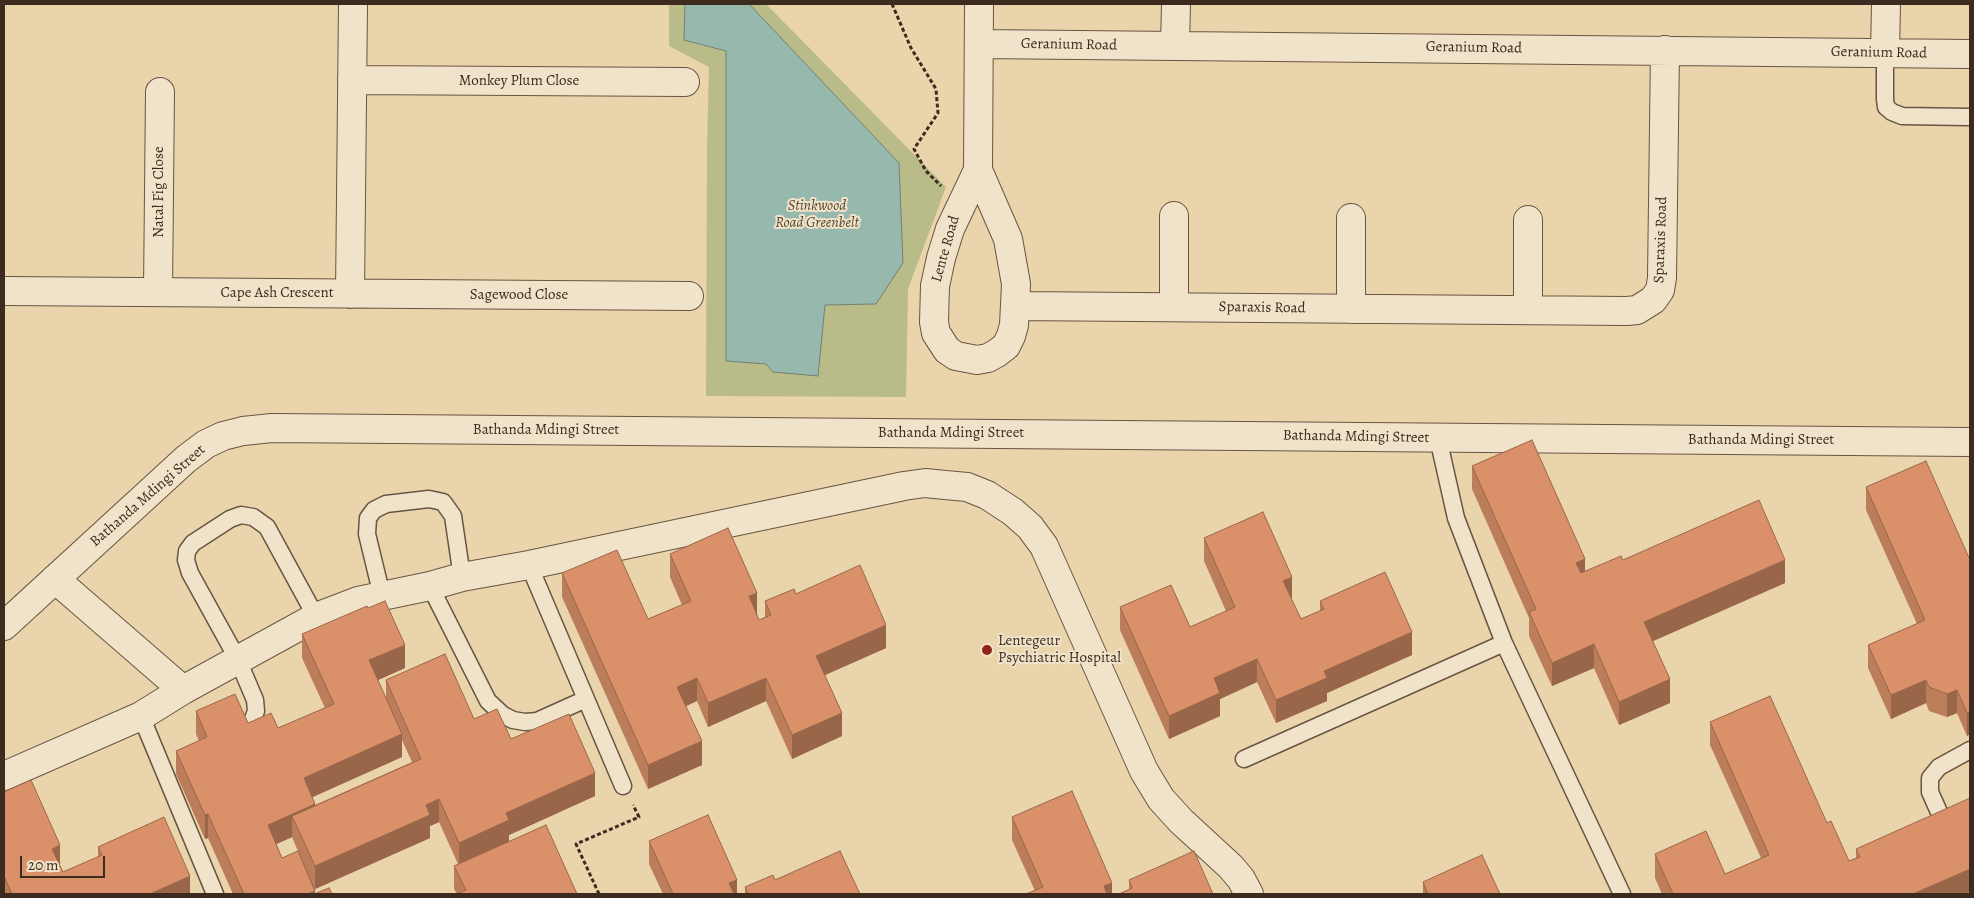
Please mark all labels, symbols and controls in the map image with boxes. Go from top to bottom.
street label: Geranium Road [1021,35,1117,55]
street label: Geranium Road [1426,38,1522,58]
street label: Geranium Road [1831,43,1927,63]
street label: Monkey Plum Close [459,72,579,90]
street label: Natal Fig Close [150,146,168,238]
street label: Sparaxis Road [1650,196,1672,284]
park label: Stinkwood Road Greenbelt [775,197,859,232]
street label: Lente Road [928,214,964,284]
street label: Cape Ash Crescent [220,284,334,302]
street label: Sagewood Close [470,286,568,304]
street label: Sparaxis Road [1218,298,1306,318]
street label: Bathanda Mdingi Street [473,421,619,439]
street label: Bathanda Mdingi Street [878,424,1024,442]
street label: Bathanda Mdingi Street [1283,427,1429,447]
street label: Bathanda Mdingi Street [1688,431,1834,449]
street label: Bathanda Mdingi Street [87,441,209,551]
place label: Lentegeur Psychiatric Hospital [998,632,1121,667]
marker: Lentegeur Psychiatric Hospital [980,643,994,657]
scale bar [22,846,108,878]
text: 20 m [28,855,59,875]

